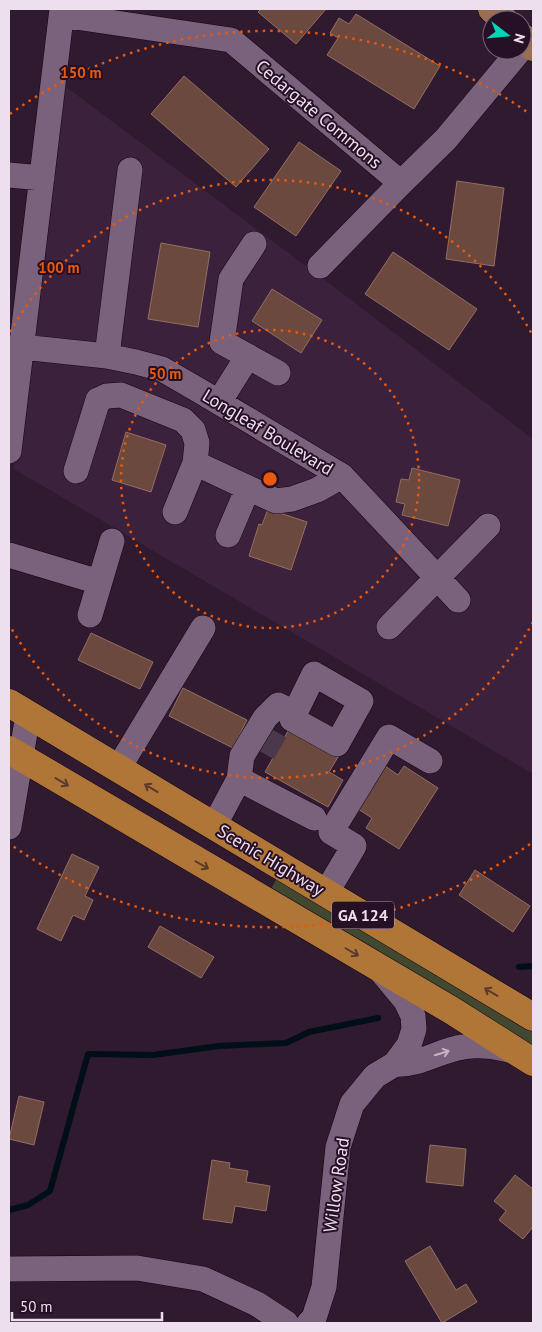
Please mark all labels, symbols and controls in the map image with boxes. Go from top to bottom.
north arrow [482,10,532,60]
text: N [510,32,529,45]
street label: Cedargate Commons [251,55,387,173]
text: 150 m [60,63,102,82]
text: 100 m [38,258,80,277]
text: 50 m [149,364,181,383]
street label: Longleaf Boulevard [198,384,338,480]
centre of rings [261,470,279,488]
one-way arrow [55,778,69,788]
one-way arrow [144,783,158,793]
street label: Scenic Highway [213,819,329,901]
one-way arrow [195,860,209,870]
road number: GA 124 [332,902,394,928]
one-way arrow [344,948,358,958]
one-way arrow [485,987,499,997]
one-way arrow [433,1048,449,1058]
street label: Willow Road [318,1136,354,1234]
scale bar [12,1290,162,1322]
text: 50 m [20,1297,53,1316]

